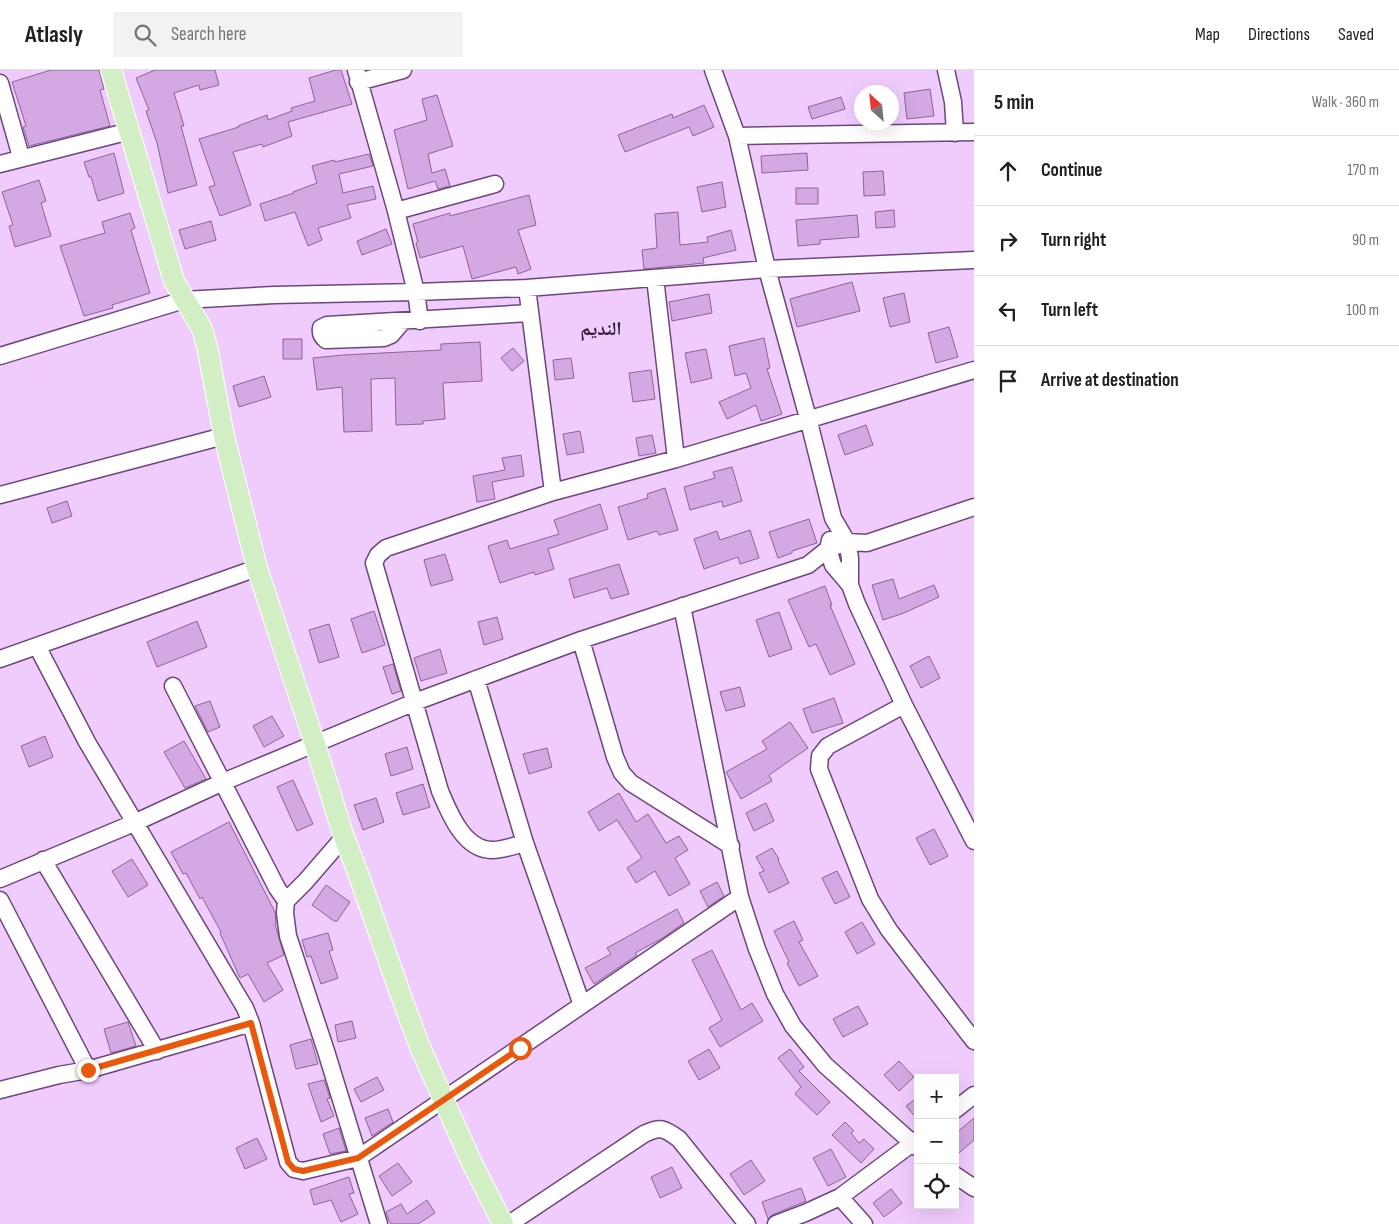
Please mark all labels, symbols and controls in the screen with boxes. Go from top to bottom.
search box [113,12,463,57]
text: Atlasly [25,20,83,49]
icon: search [131,21,159,49]
text: Search here [171,23,246,46]
text: Map [1195,24,1220,45]
text: Directions [1248,24,1310,45]
text: Saved [1338,24,1374,45]
north arrow [854,85,899,130]
text: 5 min [994,90,1034,115]
text: Walk · 360 m [1312,93,1379,112]
icon: ahead [994,157,1022,185]
text: Continue [1041,159,1102,182]
text: 170 m [1347,161,1379,180]
icon: right [994,227,1022,255]
text: Turn right [1041,229,1106,252]
text: 90 m [1352,231,1379,250]
icon: left [994,297,1022,325]
text: Turn left [1041,299,1098,322]
text: 100 m [1346,301,1379,320]
district label: النديم [580,318,622,341]
icon: arrive [994,367,1022,395]
text: Arrive at destination [1041,369,1179,392]
route start [509,1037,532,1060]
route end [77,1059,100,1082]
map controls [914,1074,959,1209]
button: + [914,1074,959,1119]
button: − [914,1119,959,1164]
button: locate [914,1164,959,1209]

